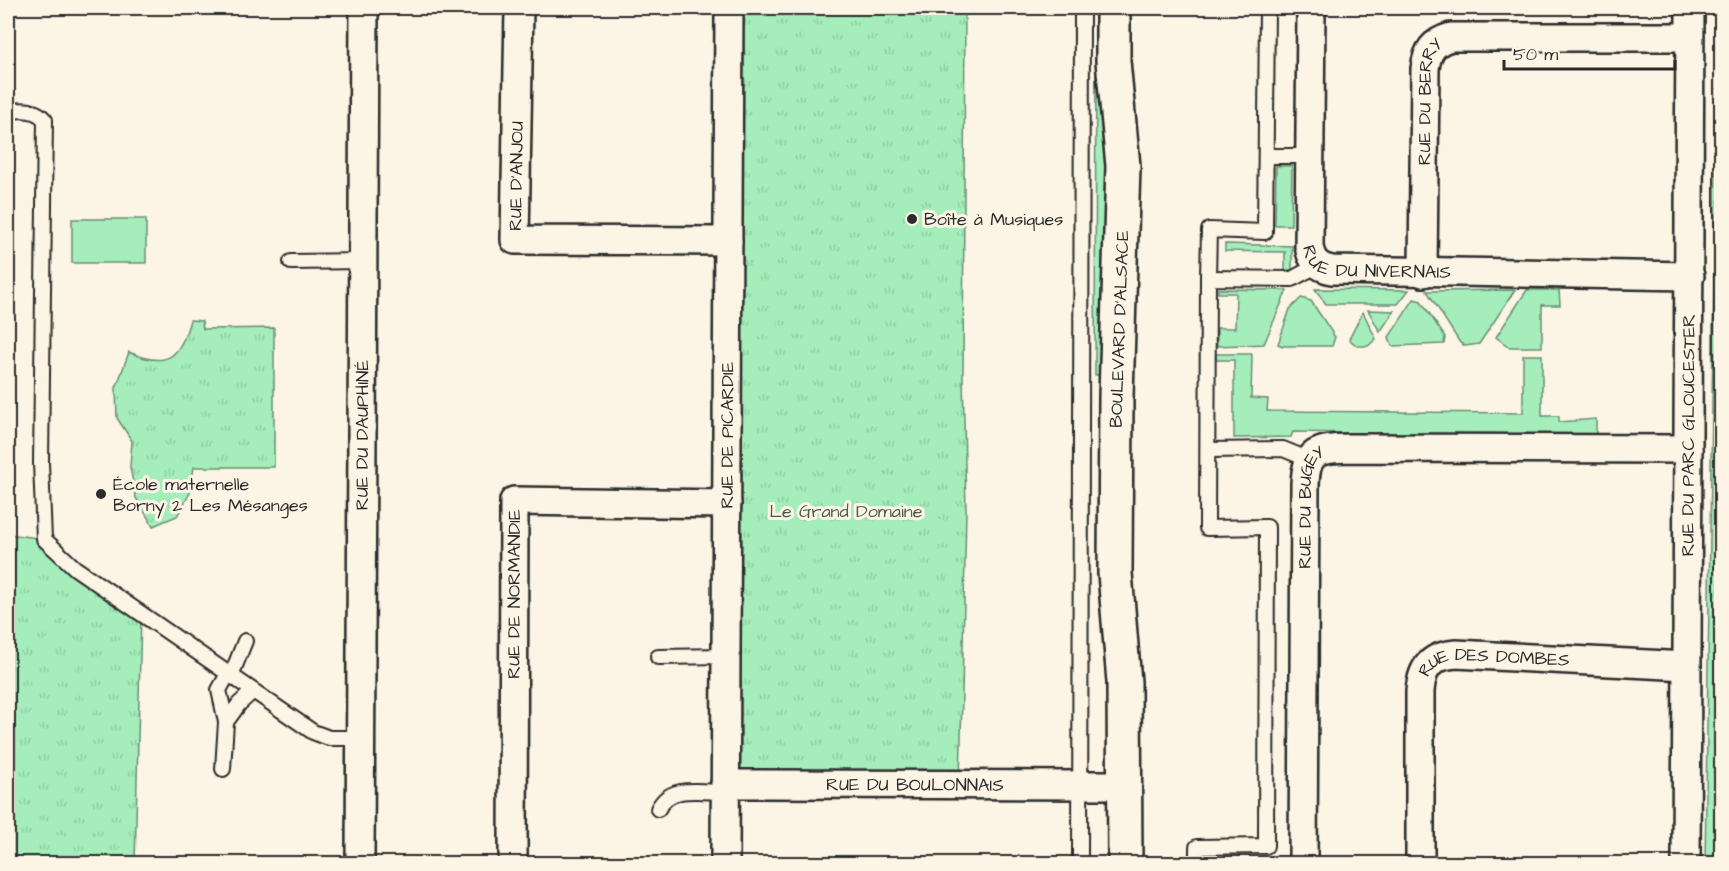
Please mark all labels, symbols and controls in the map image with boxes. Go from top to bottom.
street label: RUE DU BERRY [1412,32,1448,165]
scale bar [1504,33,1675,71]
text: 50 m [1513,42,1558,67]
street label: RUE D'ANJOU [503,121,530,231]
place label: Boîte à Musiques [924,207,1063,232]
marker: Boîte à Musiques [905,212,919,226]
street label: BOULEVARD D'ALSACE [1104,229,1135,428]
street label: RUE DU NIVERNAIS [1296,242,1451,285]
street label: RUE DU PARC GLOUCESTER [1675,314,1702,556]
street label: RUE DU DAUPHINÉ [350,359,375,510]
street label: RUE DE PICARDIE [715,361,740,508]
street label: RUE DU BUGEY [1293,439,1329,569]
place label: École maternelle Borny 2 Les Mésanges [113,472,308,519]
marker: École maternelle Borny 2 Les Mésanges [94,487,108,501]
park label: Le Grand Domaine [770,499,923,524]
street label: RUE DE NORMANDIE [502,509,527,679]
street label: RUE DES DOMBES [1412,642,1570,681]
street label: RUE DU BOULONNAIS [826,772,1004,798]

